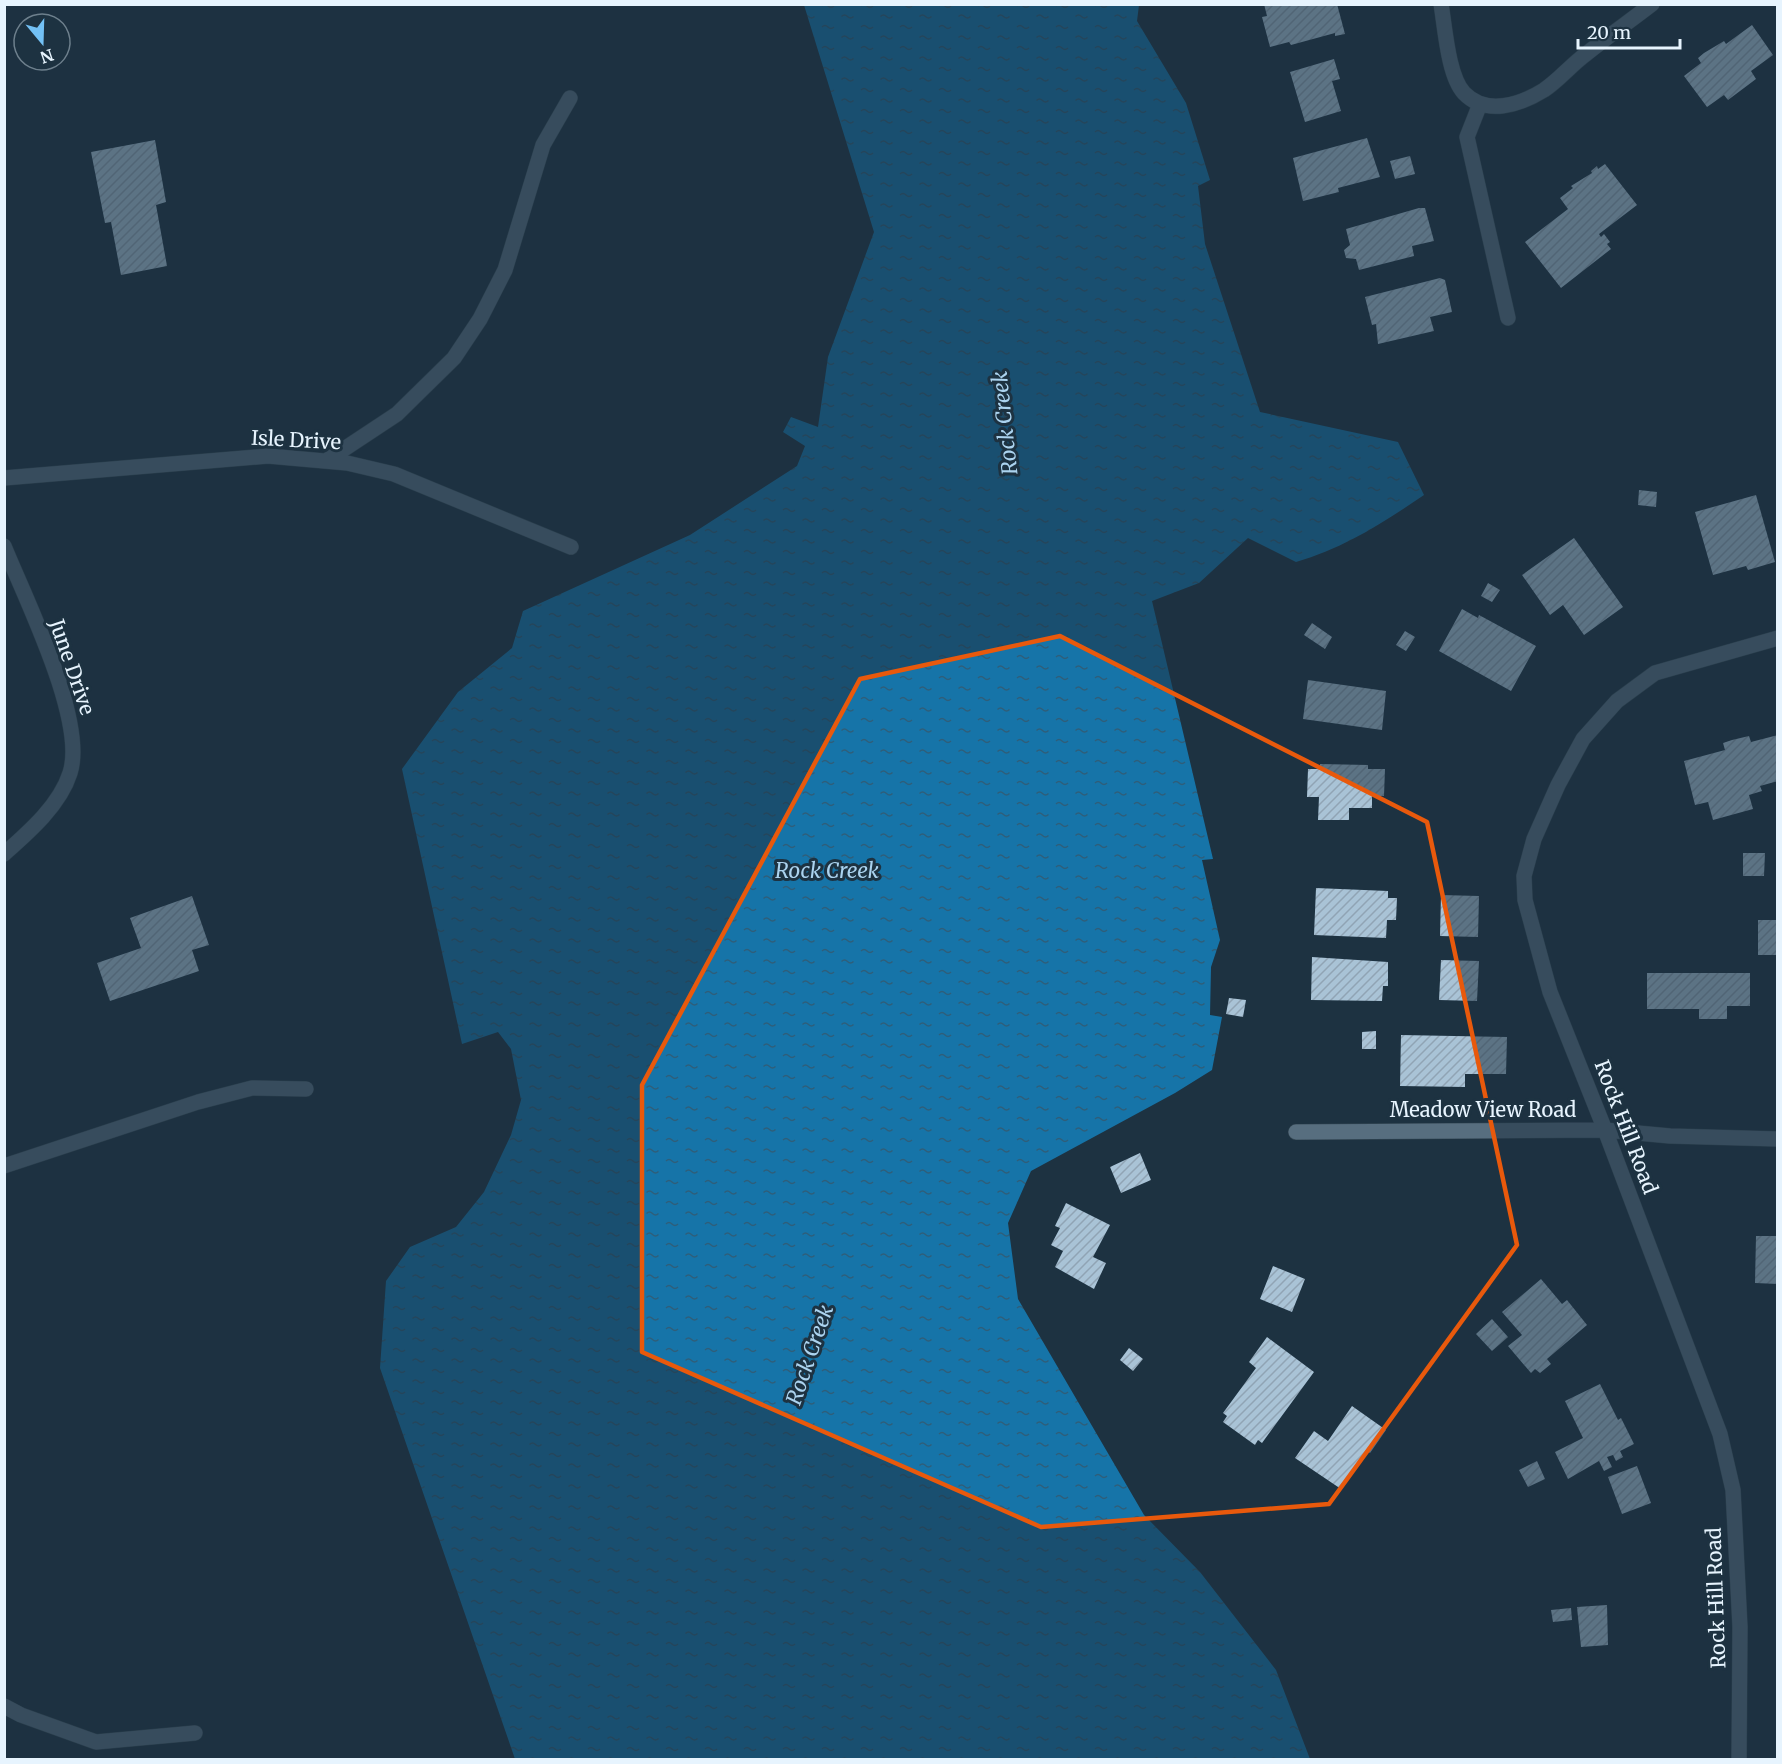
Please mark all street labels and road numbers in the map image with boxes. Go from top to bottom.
street label: Isle Drive [250,425,342,454]
street label: June Drive [44,615,100,718]
street label: Rock Hill Road [1589,1056,1663,1197]
street label: Meadow View Road [1390,1097,1576,1122]
street label: Rock Hill Road [1701,1527,1730,1669]

